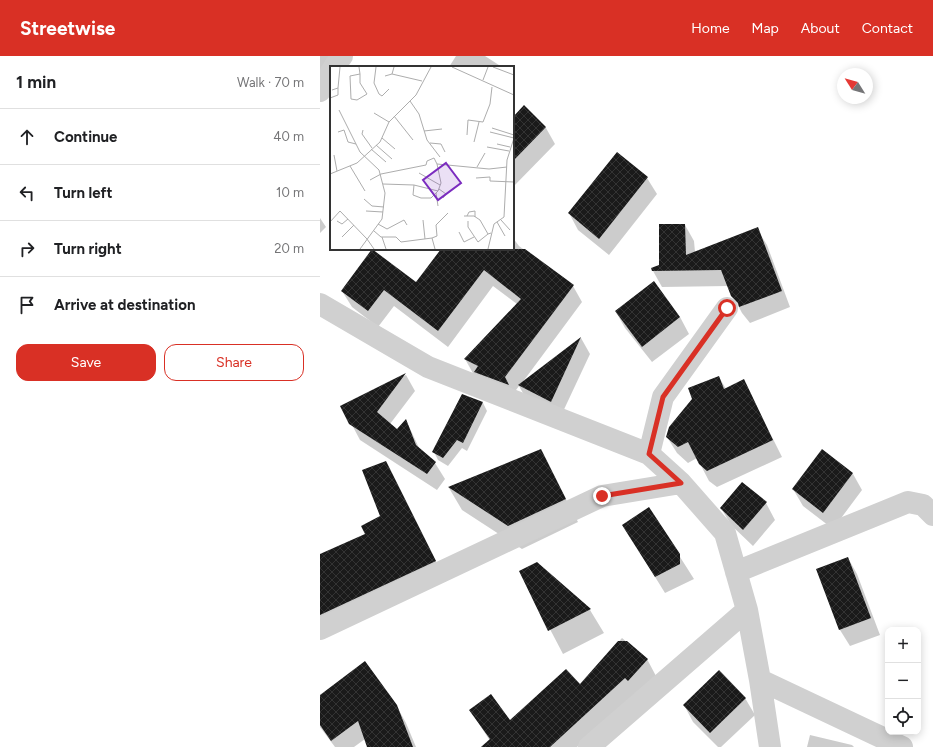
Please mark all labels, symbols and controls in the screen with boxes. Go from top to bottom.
text: Streetwise [20,17,115,40]
text: Home [691,20,730,37]
text: Map [752,20,779,37]
text: About [801,20,840,37]
text: Contact [862,20,913,37]
inset map [330,66,514,250]
north arrow [837,68,873,104]
text: 1 min [16,72,56,92]
text: Walk · 70 m [237,75,304,90]
icon: ahead [16,126,38,148]
text: Continue [54,128,117,146]
text: 40 m [273,129,304,144]
icon: left [16,182,38,204]
text: Turn left [54,184,112,202]
text: 10 m [276,185,304,200]
icon: right [16,238,38,260]
text: Turn right [54,240,122,258]
text: 20 m [274,241,304,256]
icon: arrive [16,294,38,316]
text: Arrive at destination [54,296,195,314]
route start [718,299,736,317]
button: Save [16,344,156,381]
button: Share [164,344,304,381]
route end [593,487,611,505]
map controls [885,627,921,735]
button: + [885,627,921,663]
button: − [885,663,921,699]
button: locate [885,699,921,735]

